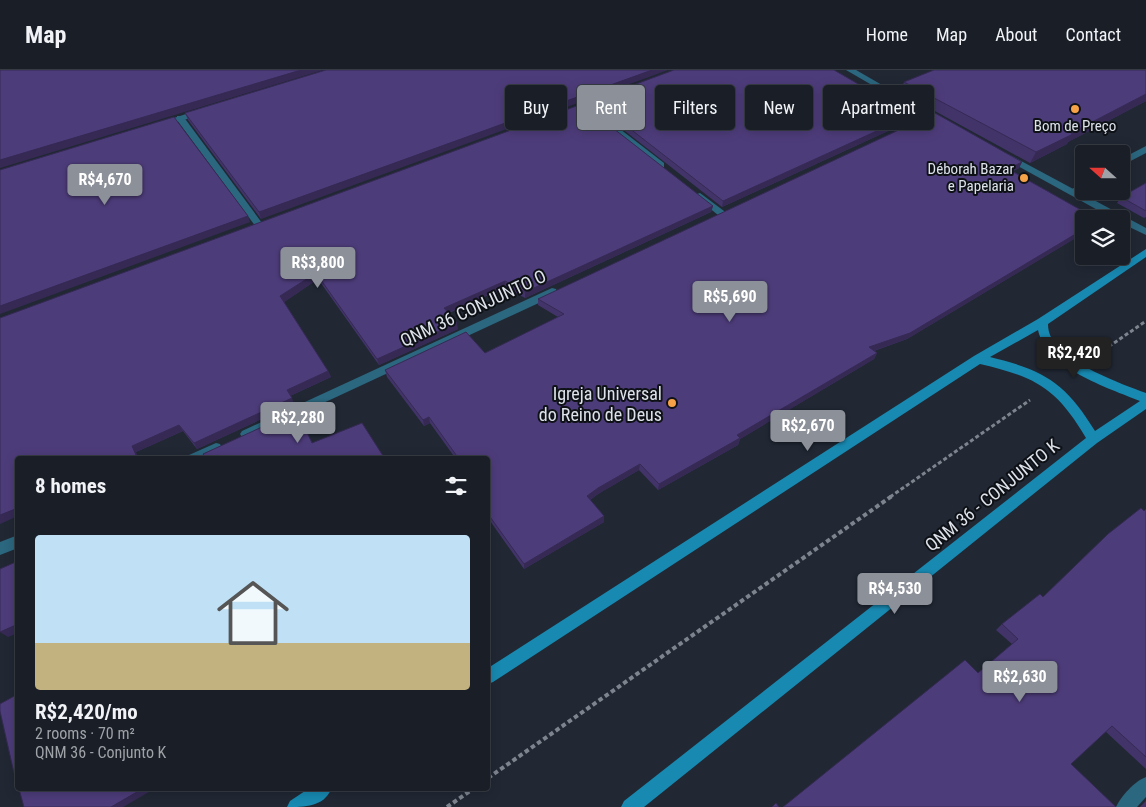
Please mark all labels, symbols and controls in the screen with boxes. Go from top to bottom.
text: Map [25,21,66,49]
text: Home [866,24,908,45]
text: Map [936,24,967,45]
text: About [995,24,1037,45]
text: Contact [1065,24,1121,45]
chip: Buy [505,85,567,130]
chip: Rent [577,85,645,130]
chip: Filters [655,85,735,130]
chip: New [745,85,813,130]
chip: Apartment [823,85,934,130]
marker: Bom de Preço [1069,103,1081,115]
place label: Bom de Preço [1034,117,1116,135]
north arrow [1075,145,1130,200]
map controls [1075,145,1130,265]
place label: Déborah Bazar e Papelaria [928,160,1014,195]
pin: R$4,670 [59,164,151,206]
text: R$4,670 [78,170,132,189]
marker: Déborah Bazar e Papelaria [1018,172,1030,184]
button: layers [1075,210,1130,265]
pin: R$3,800 [272,246,364,289]
text: R$3,800 [291,253,345,272]
street label: QNM 36 CONJUNTO O [397,265,549,351]
pin: R$5,690 [684,280,776,323]
text: R$5,690 [703,287,757,306]
pin: R$2,420 [1028,336,1120,379]
text: R$2,420 [1047,343,1101,362]
place label: Igreja Universal do Reino de Deus [539,383,662,425]
marker: Igreja Universal do Reino de Deus [666,397,678,409]
pin: R$2,280 [252,402,344,444]
text: R$2,280 [271,408,325,427]
pin: R$2,670 [762,410,854,452]
text: R$2,670 [781,416,835,435]
street label: QNM 36 - CONJUNTO K [921,435,1063,555]
icon: filters [442,472,470,500]
text: 8 homes [35,474,106,498]
icon: home [208,568,298,658]
pin: R$4,530 [849,572,941,615]
text: R$4,530 [868,579,922,598]
pin: R$2,630 [974,660,1066,703]
text: R$2,630 [993,667,1047,686]
text: R$2,420/mo [35,700,138,724]
text: 2 rooms · 70 m² [35,724,135,743]
text: QNM 36 - Conjunto K [35,743,166,762]

